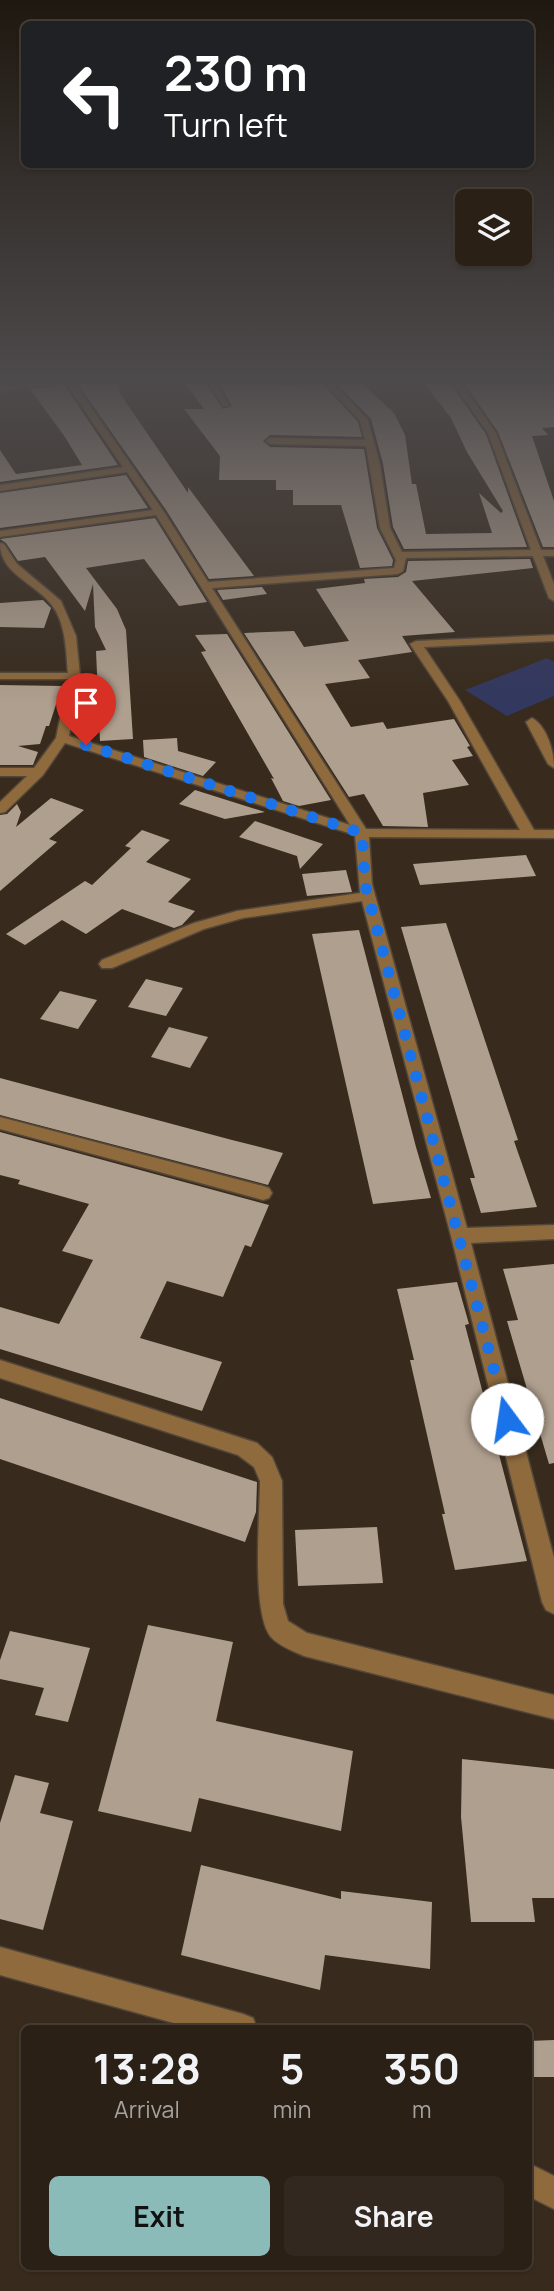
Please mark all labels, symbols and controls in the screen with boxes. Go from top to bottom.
text: 230 m [164,39,308,106]
icon: left [49,49,140,140]
text: Turn left [164,103,288,147]
map controls [455,189,532,266]
button: layers [455,189,532,266]
pin [56,673,116,745]
icon: arrive [67,684,105,722]
position arrow [470,1382,544,1456]
text: 13:28 [93,2039,201,2097]
text: 5 [280,2039,304,2097]
text: 350 [383,2039,460,2097]
text: Arrival [114,2093,180,2125]
text: min [273,2093,311,2125]
text: m [412,2093,431,2125]
button: Exit [49,2176,270,2256]
button: Share [284,2176,504,2256]

